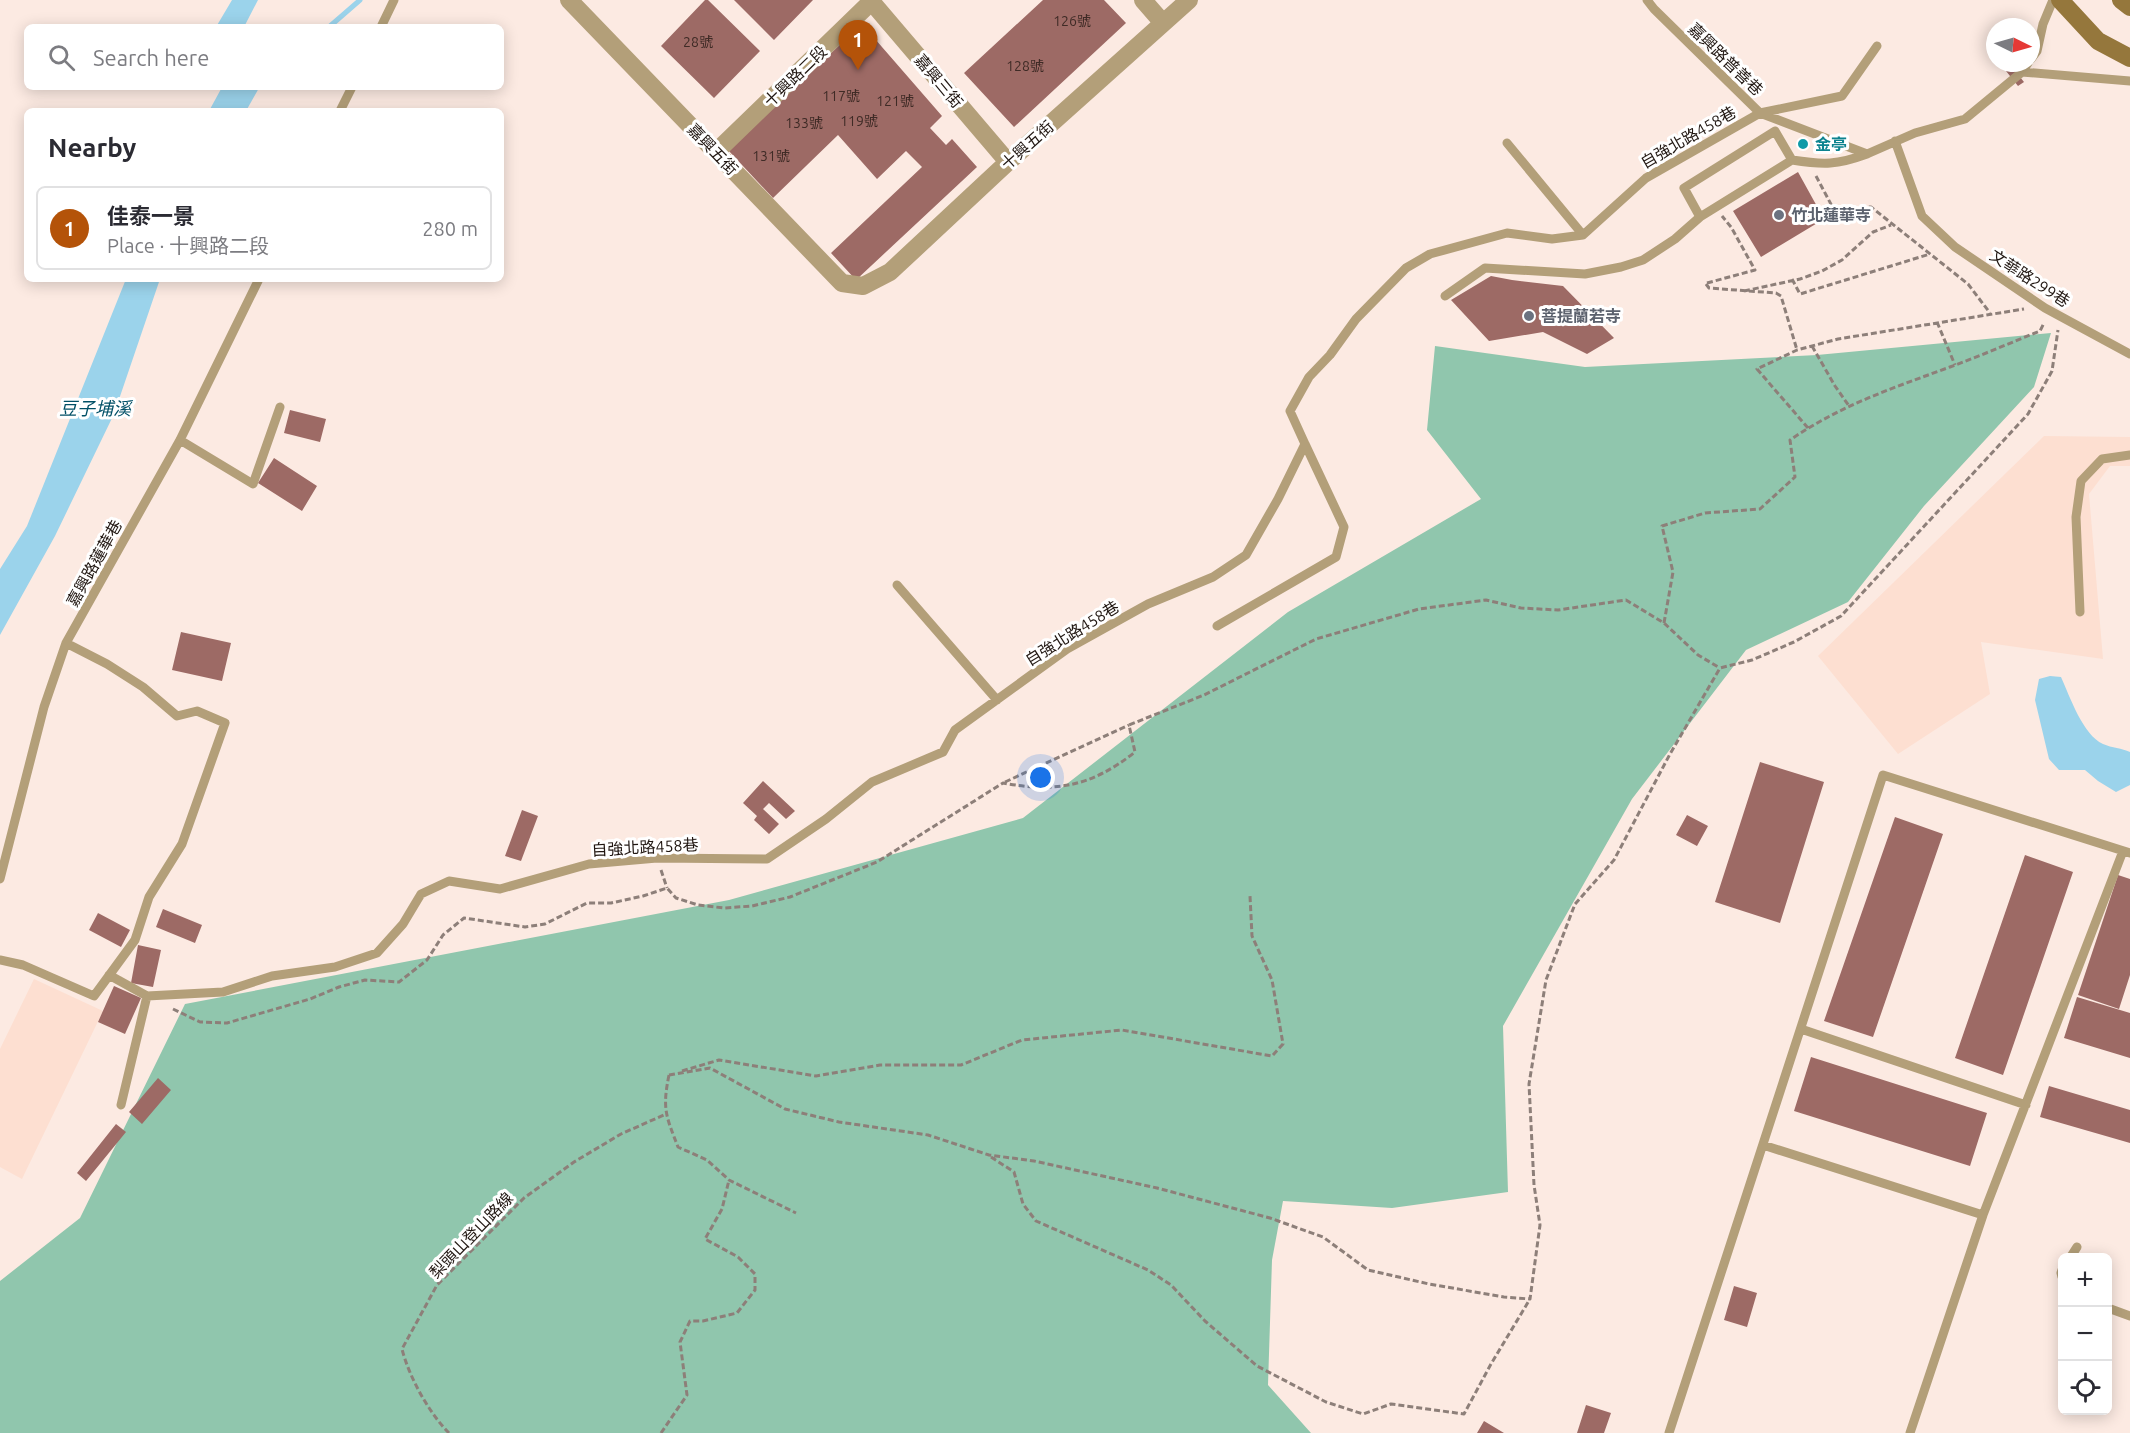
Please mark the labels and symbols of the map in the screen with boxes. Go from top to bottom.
house number: 126號 [1053,13,1091,29]
north arrow [1986,18,2040,72]
street label: 嘉興路普善巷 [1685,19,1767,99]
pin: 1 [838,20,878,70]
house number: 28號 [683,34,713,50]
street label: 十興路二段 [760,42,830,110]
street label: 嘉興三街 [912,51,966,111]
house number: 128號 [1006,58,1044,74]
house number: 117號 [822,88,860,104]
house number: 121號 [876,93,914,109]
street label: 自強北路458巷 [1637,102,1739,172]
house number: 119號 [840,113,878,129]
house number: 133號 [785,115,823,131]
street label: 十興五街 [997,117,1057,173]
street label: 嘉興五街 [684,120,742,178]
place label: 金亭 [1815,135,1847,153]
marker: 金亭 [1796,137,1810,151]
house number: 131號 [752,148,790,164]
place label: 竹北蓮華寺 [1791,206,1871,224]
marker: 竹北蓮華寺 [1772,208,1786,222]
street label: 文華路299巷 [1987,246,2073,310]
place label: 菩提蘭若寺 [1541,307,1621,325]
marker: 菩提蘭若寺 [1522,309,1536,323]
water label: 豆子埔溪 [59,398,134,418]
street label: 嘉興路蓮華巷 [63,517,125,609]
street label: 自強北路458巷 [1022,597,1122,669]
your location [1026,763,1055,792]
street label: 自強北路458巷 [591,835,699,859]
street label: 梨頭山登山路線 [426,1188,516,1282]

